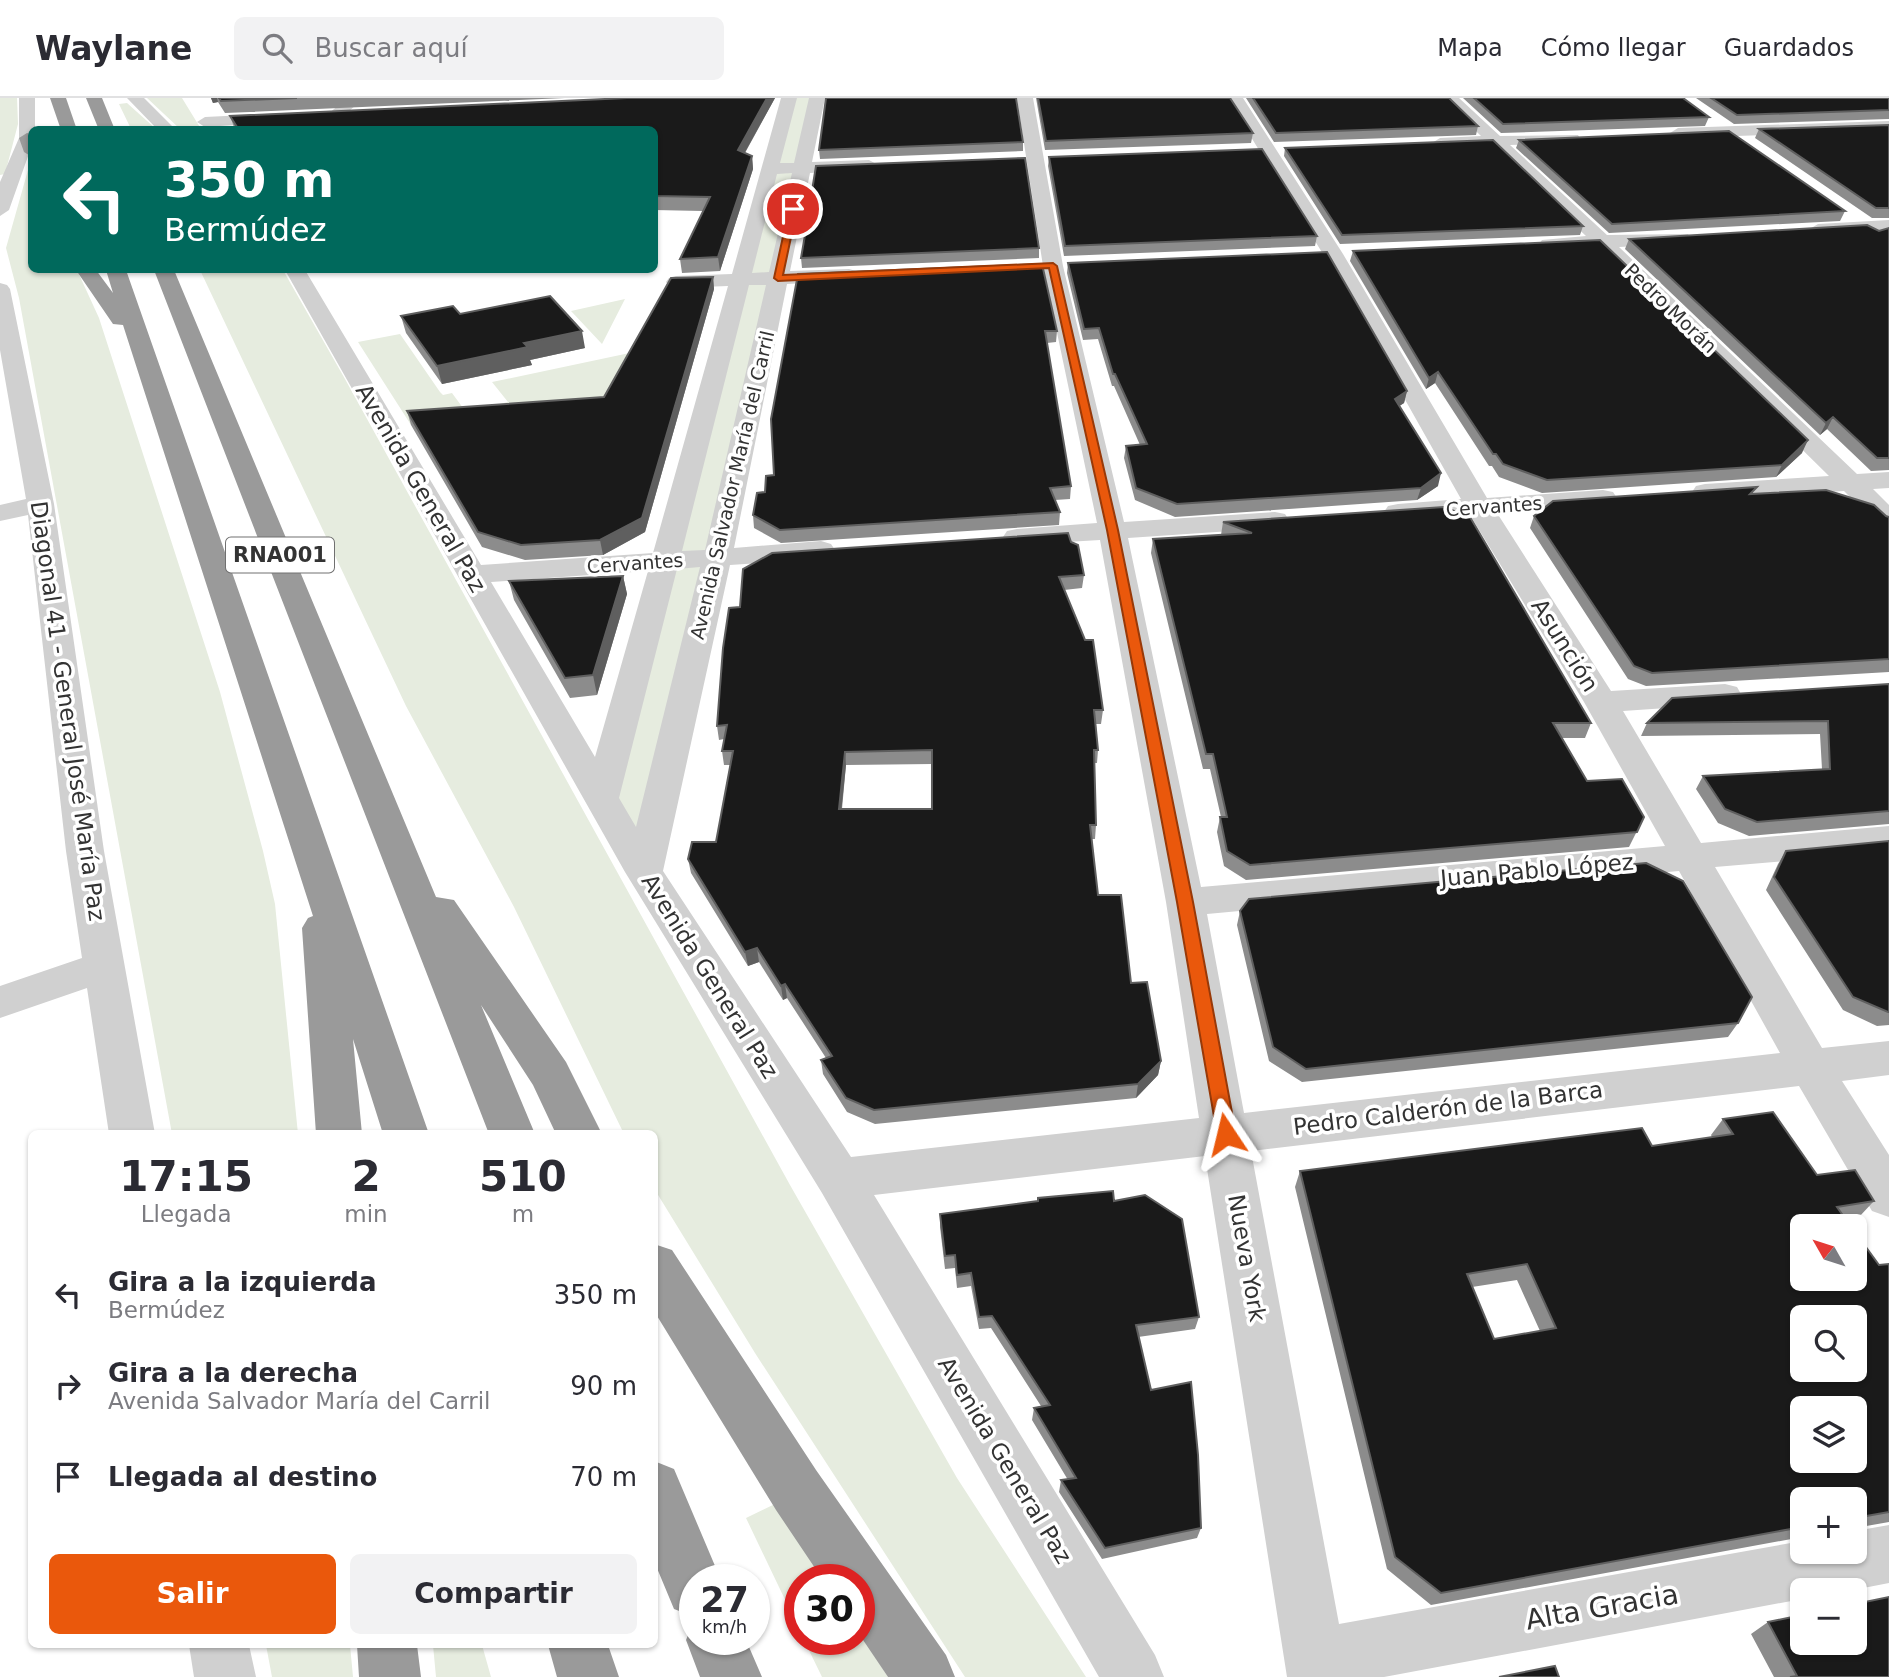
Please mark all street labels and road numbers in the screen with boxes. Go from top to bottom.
street label: Pedro Morán [1621,259,1721,357]
street label: Avenida Salvador María del Carril [686,329,778,641]
street label: Avenida General Paz [351,379,491,597]
street label: Cervantes [1445,492,1543,520]
street label: Diagonal 41 - General José María Paz [26,499,110,923]
road number: RNA001 [226,538,334,573]
street label: Cervantes [586,549,684,577]
street label: Asunción [1526,594,1604,696]
street label: Juan Pablo López [1437,849,1635,892]
street label: Avenida General Paz [636,869,784,1083]
street label: Pedro Calderón de la Barca [1292,1076,1604,1140]
street label: Nueva York [1223,1192,1271,1324]
street label: Avenida General Paz [933,1352,1077,1568]
street label: Alta Gracia [1523,1577,1681,1637]

